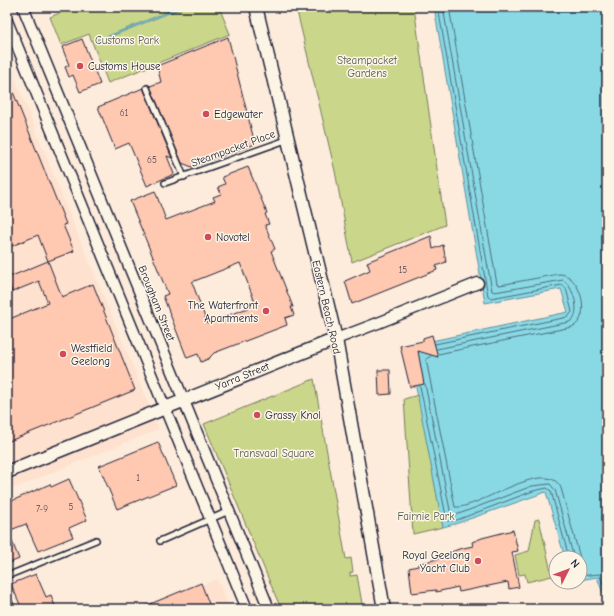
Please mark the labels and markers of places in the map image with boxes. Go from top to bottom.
place label: Customs House [88,60,161,73]
marker: Customs House [75,61,85,71]
place label: Edgewater [214,108,263,121]
marker: Edgewater [201,109,211,119]
place label: Novotel [216,231,250,244]
marker: Novotel [203,232,213,242]
place label: The Waterfront Apartments [188,299,259,325]
marker: The Waterfront Apartments [261,306,271,316]
place label: Westfield Geelong [71,342,113,368]
marker: Westfield Geelong [58,349,68,359]
place label: Grassy Knol [265,409,321,422]
marker: Grassy Knol [252,410,262,420]
place label: Royal Geelong Yacht Club [402,549,470,575]
marker: Royal Geelong Yacht Club [473,556,483,566]

